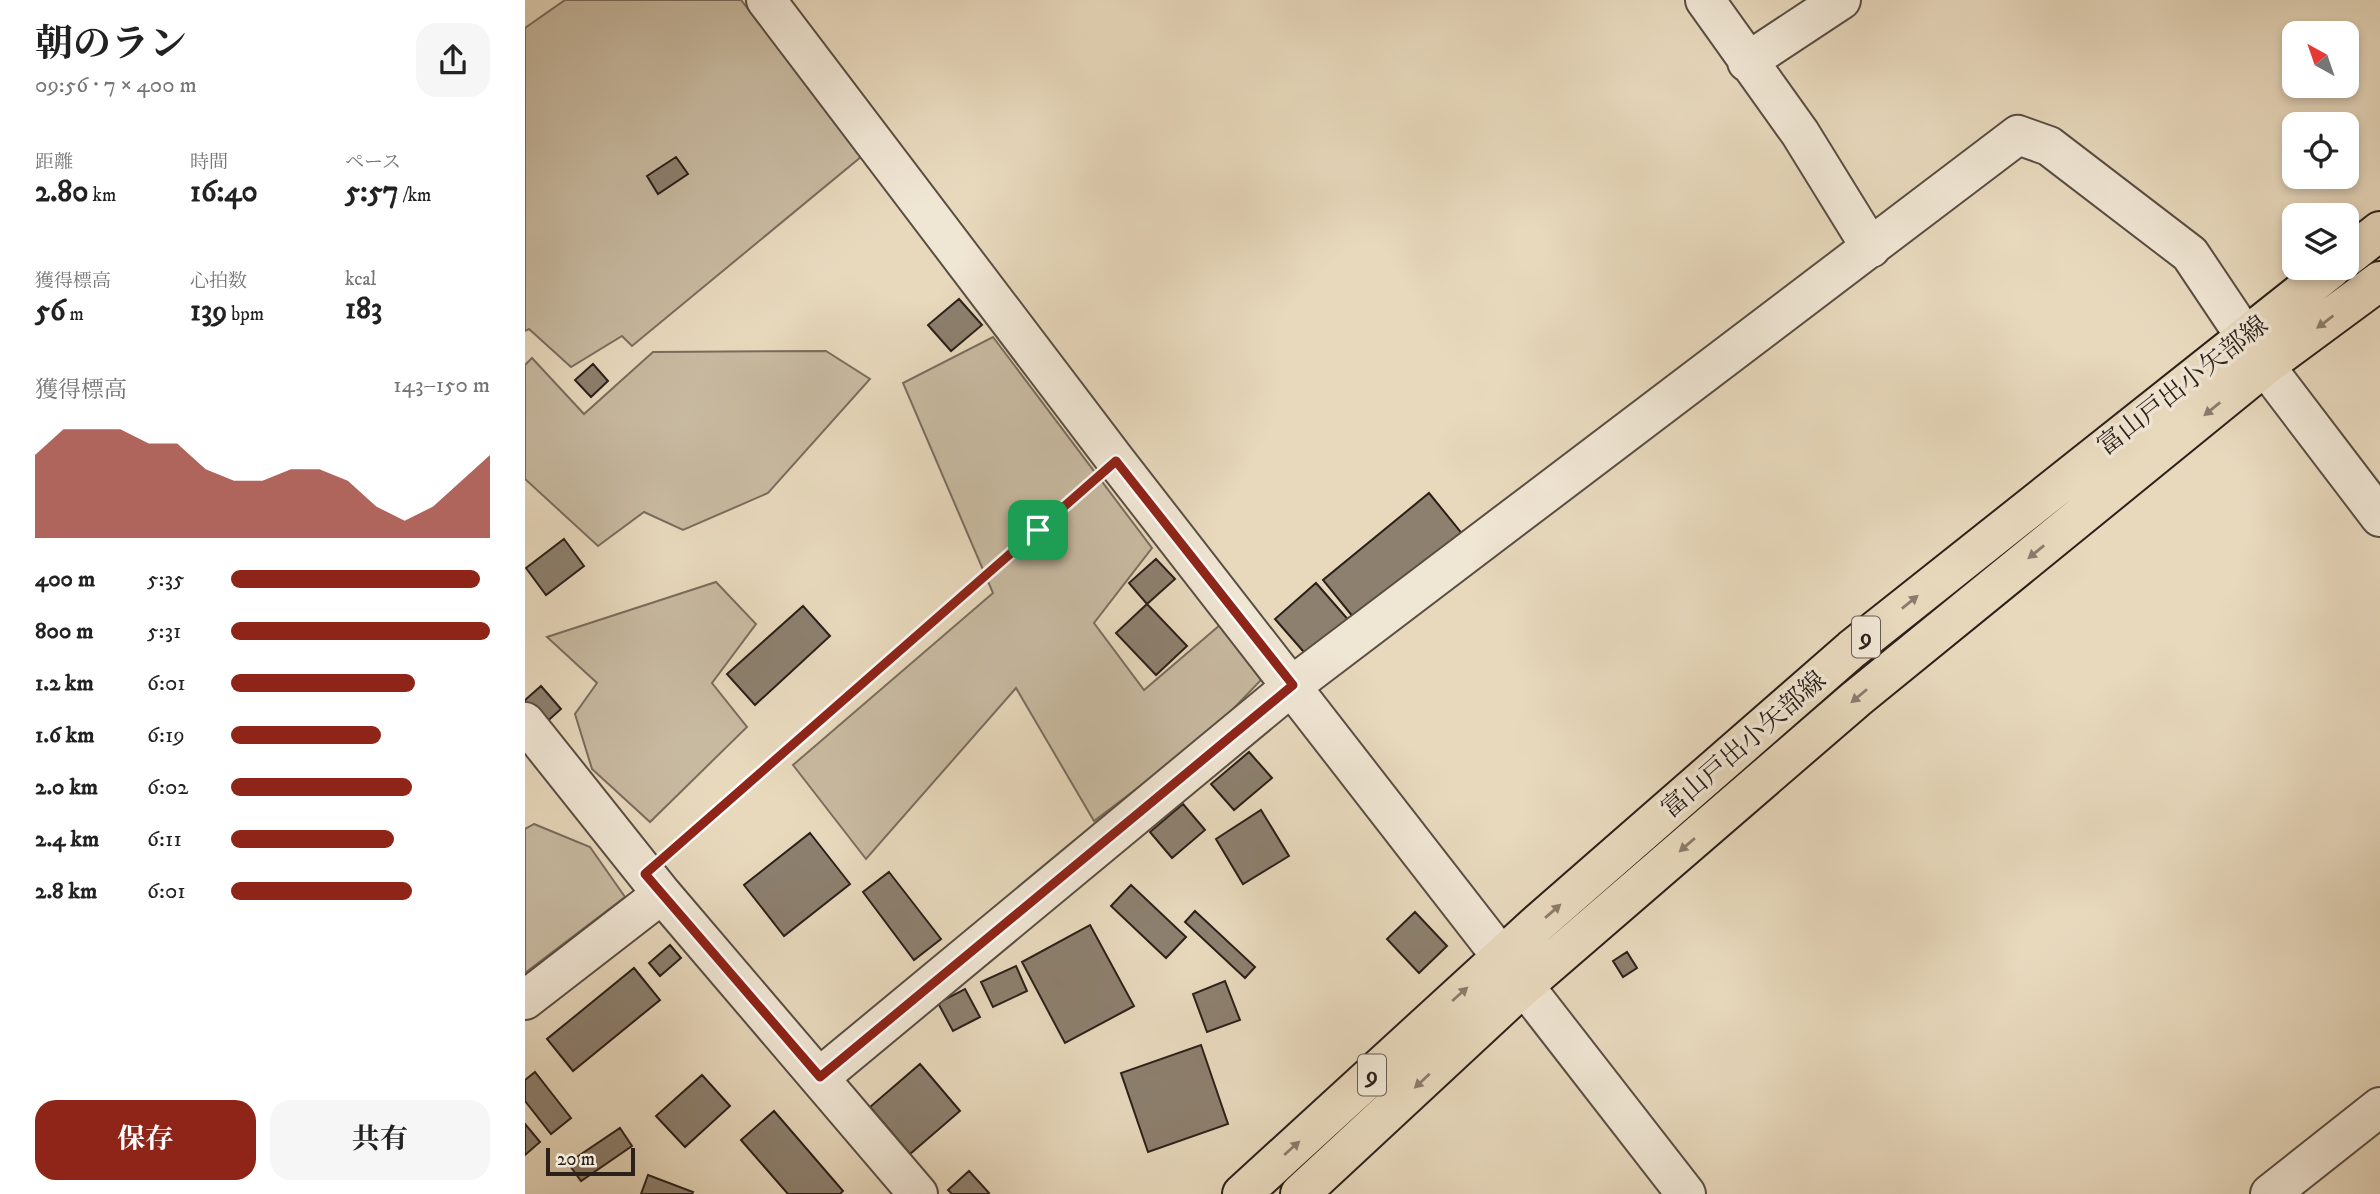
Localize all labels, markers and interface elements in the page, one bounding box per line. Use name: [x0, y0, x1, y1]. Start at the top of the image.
text: 朝のラン: [35, 21, 187, 69]
north arrow: [2282, 21, 2359, 98]
map controls: [2282, 21, 2359, 280]
button: share: [416, 23, 490, 97]
text: 09:56 · 7 × 400 m: [35, 71, 197, 100]
button: locate: [2282, 112, 2359, 189]
text: 距離: [35, 151, 73, 174]
text: 時間: [190, 151, 228, 174]
text: ペース: [345, 151, 401, 174]
text: 2.80: [35, 174, 88, 211]
text: 16:40: [190, 174, 258, 211]
text: 5:57: [345, 174, 398, 211]
text: km: [88, 184, 116, 207]
text: /km: [398, 184, 431, 207]
button: layers: [2282, 203, 2359, 280]
text: kcal: [345, 268, 376, 291]
text: 獲得標高: [35, 270, 111, 293]
text: 心拍数: [190, 270, 247, 293]
text: 183: [345, 291, 382, 328]
text: 56: [35, 293, 66, 330]
text: 139: [190, 293, 227, 330]
text: m: [66, 303, 84, 326]
text: bpm: [227, 303, 264, 326]
street label: 富山戸出小矢部線: [2091, 309, 2275, 463]
one-way arrow: [2316, 314, 2334, 328]
text: 143–150 m: [393, 371, 490, 400]
text: 獲得標高: [35, 376, 127, 405]
one-way arrow: [2204, 401, 2221, 416]
pin: [1008, 500, 1068, 560]
icon: arrive: [1019, 511, 1057, 549]
one-way arrow: [2027, 545, 2045, 560]
text: 400 m: [35, 565, 95, 594]
text: 5:35: [147, 565, 184, 594]
one-way arrow: [1902, 595, 1919, 610]
road number: 9: [1852, 616, 1880, 658]
text: 800 m: [35, 617, 93, 646]
text: 5:31: [147, 617, 181, 646]
street label: 富山戸出小矢部線: [1655, 664, 1833, 826]
text: 1.2 km: [35, 669, 94, 698]
text: 6:01: [147, 669, 186, 698]
one-way arrow: [1851, 688, 1868, 703]
text: 1.6 km: [35, 721, 94, 750]
text: 6:19: [147, 721, 185, 750]
text: 2.0 km: [35, 773, 98, 802]
text: 6:02: [147, 773, 189, 802]
text: 2.4 km: [35, 825, 99, 854]
text: 6:11: [147, 825, 182, 854]
one-way arrow: [1678, 837, 1696, 853]
text: 2.8 km: [35, 877, 97, 906]
text: 6:01: [147, 877, 186, 906]
one-way arrow: [1544, 903, 1561, 919]
one-way arrow: [1451, 986, 1469, 1002]
road number: 9: [1358, 1055, 1386, 1096]
one-way arrow: [1414, 1072, 1431, 1088]
button: 保存: [35, 1100, 256, 1180]
button: 共有: [270, 1100, 490, 1180]
one-way arrow: [1283, 1140, 1300, 1156]
scale bar: [546, 1145, 635, 1177]
text: 20 m: [557, 1148, 595, 1171]

